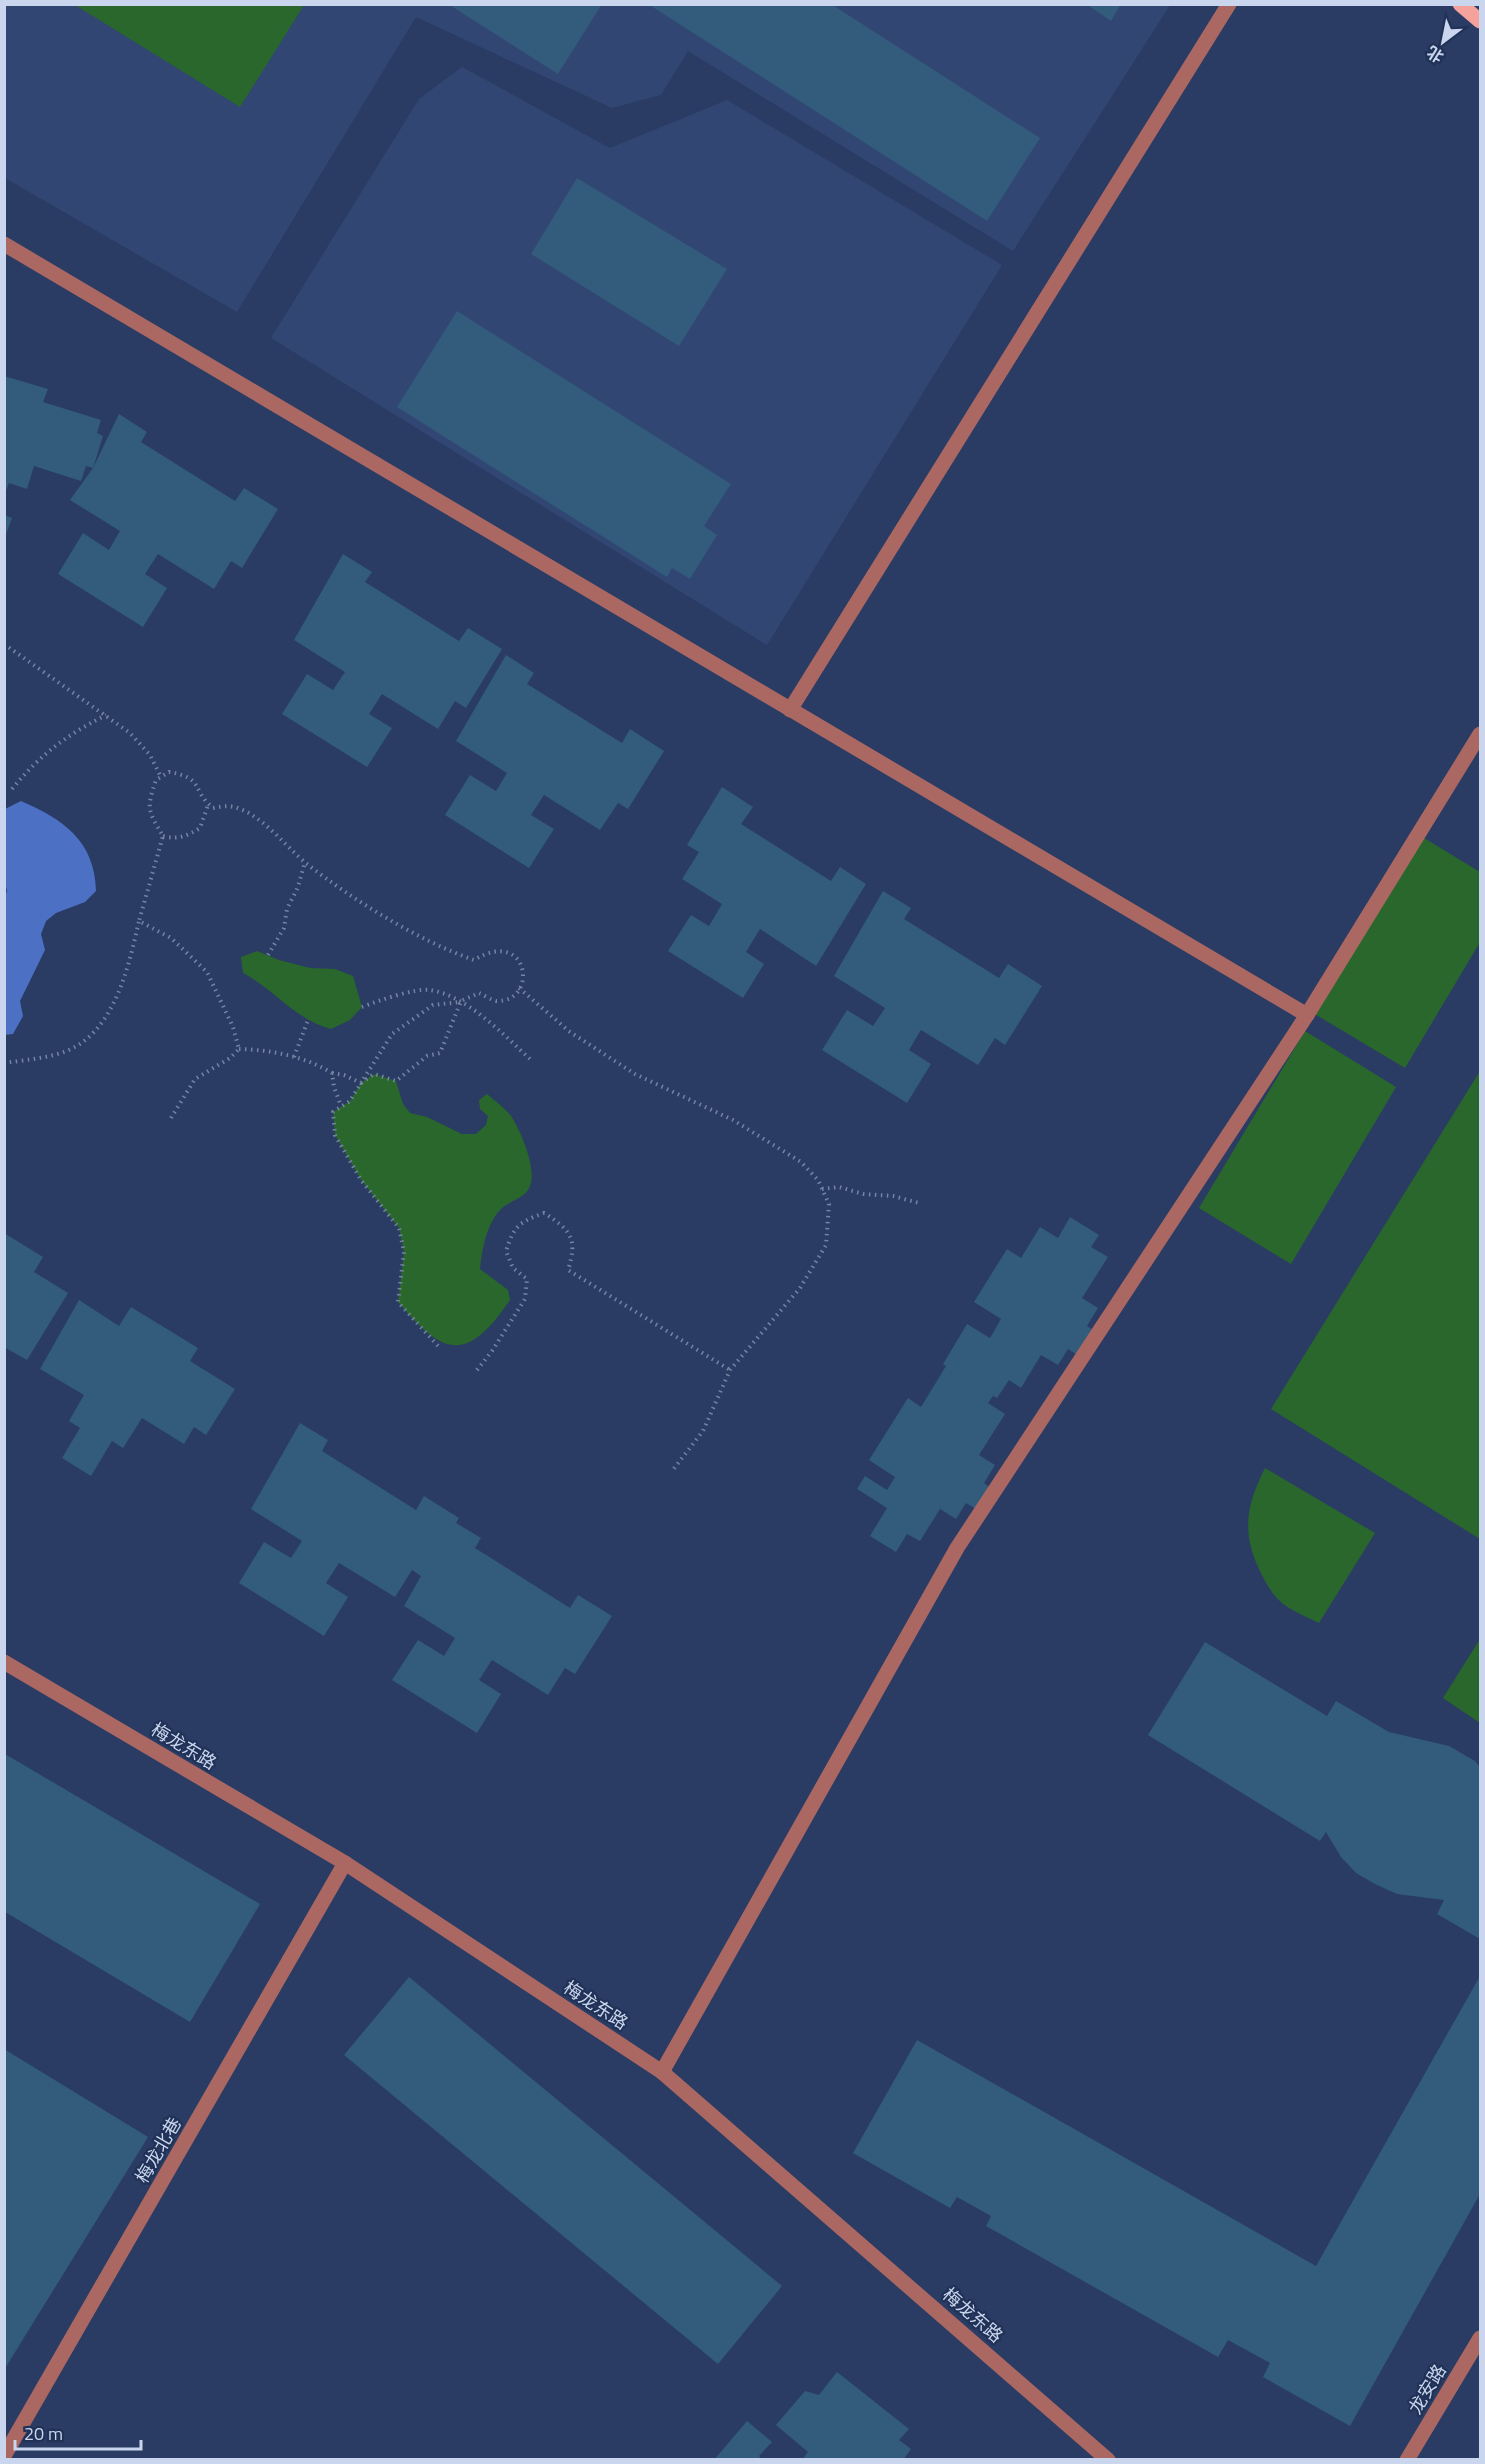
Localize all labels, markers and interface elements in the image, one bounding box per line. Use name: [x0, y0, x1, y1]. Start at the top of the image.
north arrow: [1413, 12, 1473, 72]
text: 北: [1422, 40, 1448, 69]
street label: 梅龙东路: [146, 1716, 222, 1776]
street label: 梅龙东路: [558, 1974, 634, 2036]
street label: 梅龙北巷: [128, 2112, 188, 2188]
street label: 梅龙东路: [937, 2281, 1009, 2349]
street label: 龙安路: [1402, 2359, 1452, 2419]
scale bar: [15, 2413, 141, 2451]
text: 20 m: [24, 2420, 63, 2447]

